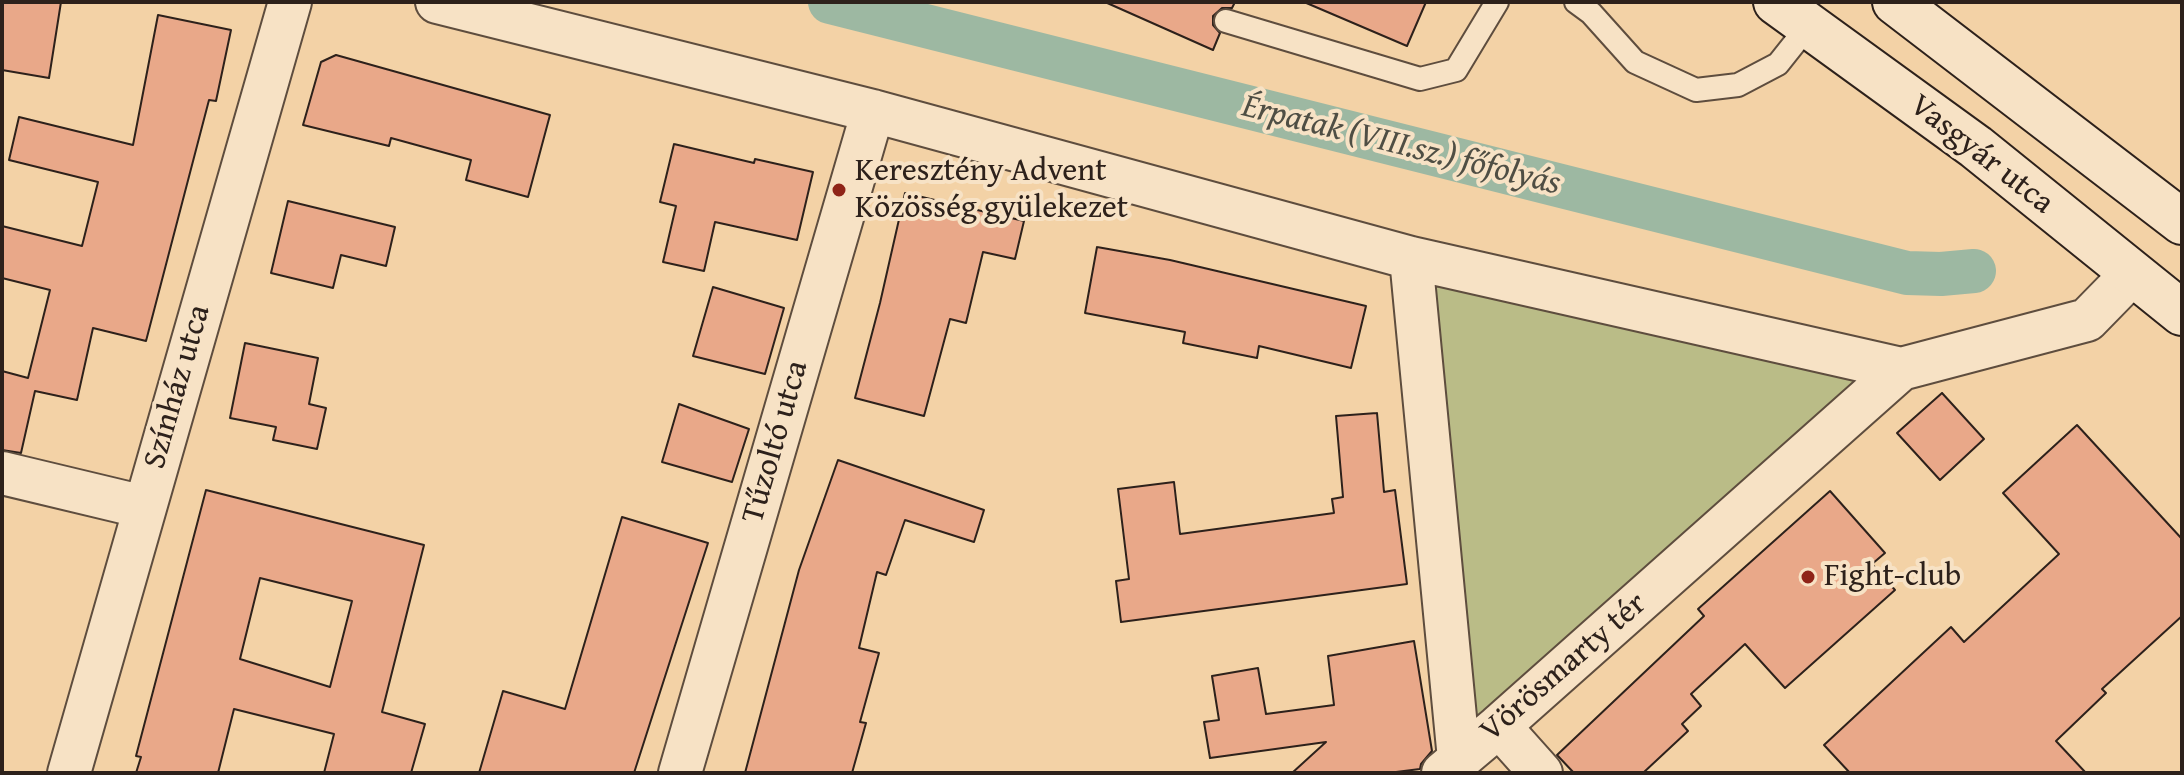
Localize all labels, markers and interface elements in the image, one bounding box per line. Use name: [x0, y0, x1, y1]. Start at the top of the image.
water label: Érpatak (VIII.sz.) főfolyás: [1238, 87, 1564, 205]
street label: Vasgyár utca: [1901, 87, 2061, 223]
place label: Keresztény Advent Közösség gyülekezet: [855, 153, 1128, 228]
marker: Keresztény Advent Közösség gyülekezet: [830, 181, 848, 199]
street label: Színház utca: [136, 301, 220, 473]
street label: Tűzoltó utca: [735, 356, 817, 528]
place label: Fight-club: [1824, 558, 1961, 596]
marker: Fight-club: [1799, 568, 1817, 586]
street label: Vörösmarty tér: [1473, 585, 1655, 751]

